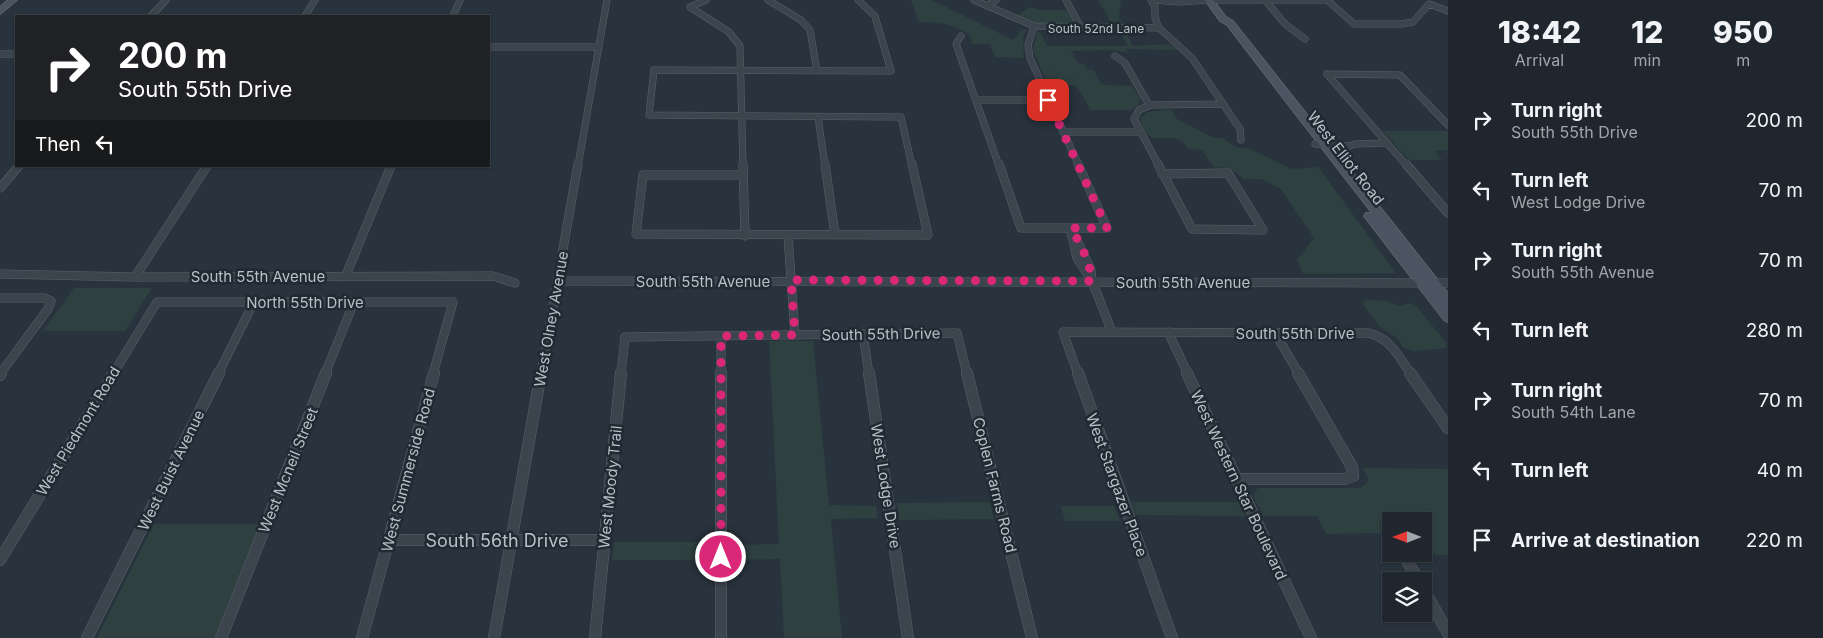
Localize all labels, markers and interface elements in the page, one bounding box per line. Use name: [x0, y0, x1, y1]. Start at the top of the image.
text: 18:42: [1498, 14, 1581, 50]
text: 12: [1631, 14, 1663, 50]
text: 950: [1713, 14, 1773, 50]
street label: South 52nd Lane: [1048, 21, 1144, 36]
text: 200 m: [118, 34, 227, 76]
icon: right: [35, 35, 100, 100]
text: Arrival: [1515, 50, 1564, 70]
text: min: [1633, 50, 1661, 70]
text: m: [1736, 50, 1750, 70]
text: South 55th Drive: [118, 76, 292, 102]
pin: [1027, 79, 1069, 121]
icon: arrive: [1034, 86, 1062, 114]
text: Turn right: [1511, 99, 1602, 122]
icon: right: [1468, 106, 1496, 134]
street label: West Elliot Road: [1303, 107, 1389, 209]
text: 200 m: [1745, 109, 1803, 132]
text: South 55th Drive: [1511, 122, 1638, 142]
icon: left: [91, 130, 119, 158]
text: Then: [35, 133, 81, 156]
text: Turn left: [1511, 169, 1589, 192]
icon: left: [1468, 176, 1496, 204]
text: 70 m: [1759, 179, 1803, 202]
text: West Lodge Drive: [1511, 192, 1645, 212]
text: Turn right: [1511, 239, 1602, 262]
icon: right: [1468, 246, 1496, 274]
text: 70 m: [1759, 249, 1803, 272]
street label: West Olney Avenue: [530, 250, 572, 388]
text: South 55th Avenue: [1511, 262, 1654, 282]
street label: South 55th Avenue: [191, 267, 325, 286]
street label: South 55th Avenue: [636, 272, 770, 291]
street label: South 55th Avenue: [1116, 273, 1250, 292]
street label: North 55th Drive: [246, 293, 364, 312]
icon: left: [1468, 316, 1496, 344]
text: Turn left: [1511, 319, 1589, 342]
text: 280 m: [1746, 319, 1803, 342]
street label: South 55th Drive: [821, 323, 941, 345]
street label: South 55th Drive: [1236, 324, 1354, 343]
street label: West Piedmont Road: [32, 363, 124, 499]
text: Turn right: [1511, 379, 1602, 402]
street label: West Summerside Road: [377, 386, 439, 554]
icon: right: [1468, 386, 1496, 414]
street label: West Western Star Boulevard: [1187, 387, 1291, 583]
text: 70 m: [1759, 389, 1803, 412]
text: South 54th Lane: [1511, 402, 1636, 422]
street label: West Mcneil Street: [254, 405, 322, 535]
street label: West Buist Avenue: [134, 407, 208, 533]
street label: West Stargazer Place: [1082, 411, 1152, 559]
street label: Coplen Farms Road: [969, 415, 1021, 555]
street label: West Lodge Drive: [867, 422, 905, 550]
street label: West Moody Trail: [594, 425, 626, 549]
icon: left: [1468, 456, 1496, 484]
text: Turn left: [1511, 459, 1589, 482]
text: 40 m: [1757, 459, 1803, 482]
north arrow: [1382, 512, 1432, 562]
map controls: [1382, 512, 1432, 622]
icon: arrive: [1468, 526, 1496, 554]
text: Arrive at destination: [1511, 529, 1700, 552]
text: 220 m: [1746, 529, 1803, 552]
street label: South 56th Drive: [426, 530, 568, 551]
position arrow: [694, 530, 746, 582]
button: layers: [1382, 572, 1432, 622]

